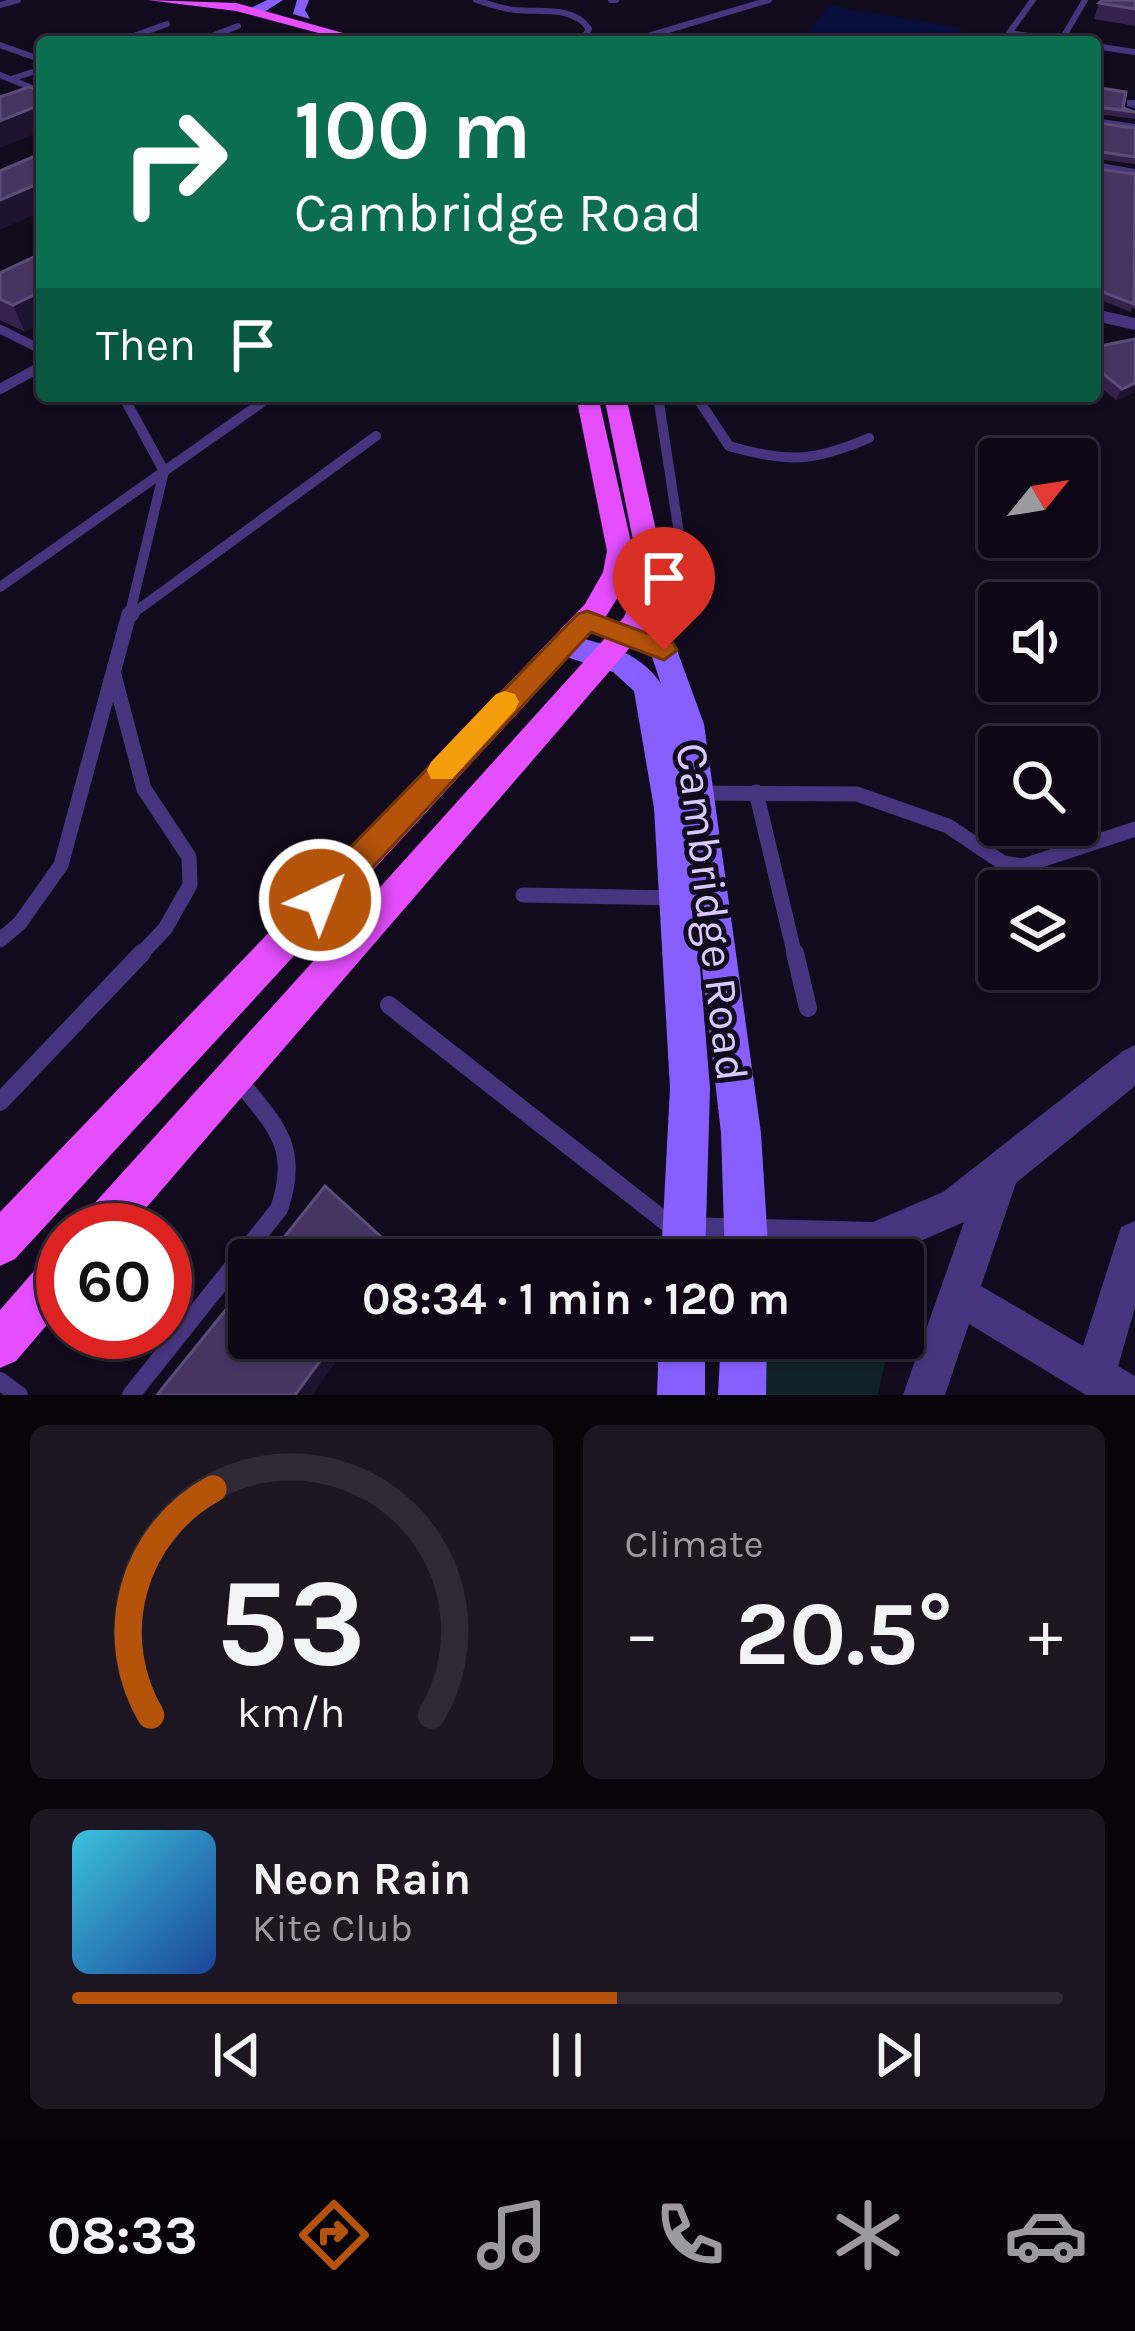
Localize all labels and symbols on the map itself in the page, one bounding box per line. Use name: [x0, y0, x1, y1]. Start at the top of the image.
north arrow: [978, 438, 1098, 558]
pin: [613, 527, 715, 650]
street label: Cambridge Road: [664, 740, 759, 1084]
position arrow: [257, 837, 383, 963]
speed limit sign: 60: [36, 1203, 192, 1359]

